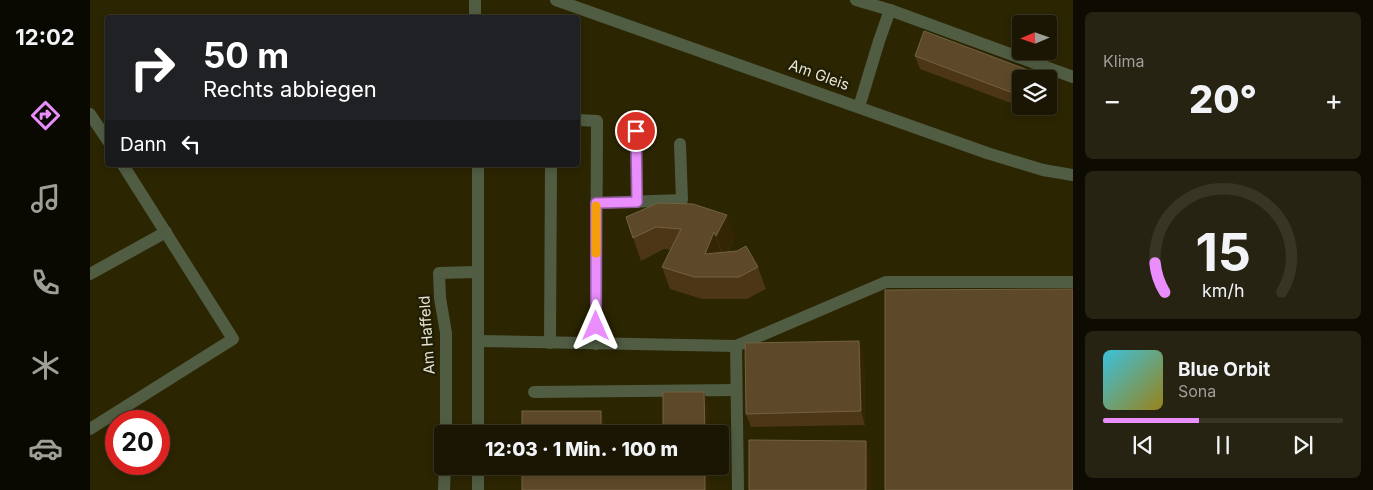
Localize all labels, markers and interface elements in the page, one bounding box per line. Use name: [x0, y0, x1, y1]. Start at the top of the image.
north arrow: [1012, 15, 1058, 60]
map controls: [1012, 15, 1057, 115]
text: 12:02: [15, 24, 75, 50]
text: 50 m: [203, 34, 289, 76]
icon: right: [120, 35, 185, 100]
text: Klima: [1103, 51, 1145, 71]
street label: Am Gleis: [786, 55, 852, 94]
button: layers: [1012, 70, 1057, 115]
text: Rechts abbiegen: [203, 76, 377, 102]
text: 20°: [1189, 76, 1257, 122]
text: −: [1103, 83, 1122, 117]
text: +: [1324, 83, 1343, 117]
icon: directions: [28, 98, 63, 133]
pin: [615, 110, 657, 152]
icon: arrive: [622, 117, 650, 145]
icon: left: [177, 130, 205, 158]
text: Dann: [120, 133, 167, 156]
icon: music: [28, 181, 63, 216]
text: 15: [1195, 221, 1251, 284]
icon: phone: [28, 265, 63, 300]
text: km/h: [1202, 280, 1244, 301]
street label: Am Haffeld: [414, 295, 439, 375]
position arrow: [569, 299, 621, 351]
icon: climate: [28, 348, 63, 383]
text: Blue Orbit: [1178, 358, 1270, 381]
text: Sona: [1178, 381, 1216, 401]
speed limit sign: 20: [105, 410, 170, 475]
icon: car: [28, 431, 63, 466]
icon: previous: [1129, 431, 1157, 459]
icon: pause: [1209, 431, 1237, 459]
icon: next: [1289, 431, 1317, 459]
text: 12:03 · 1 Min. · 100 m: [485, 438, 678, 461]

